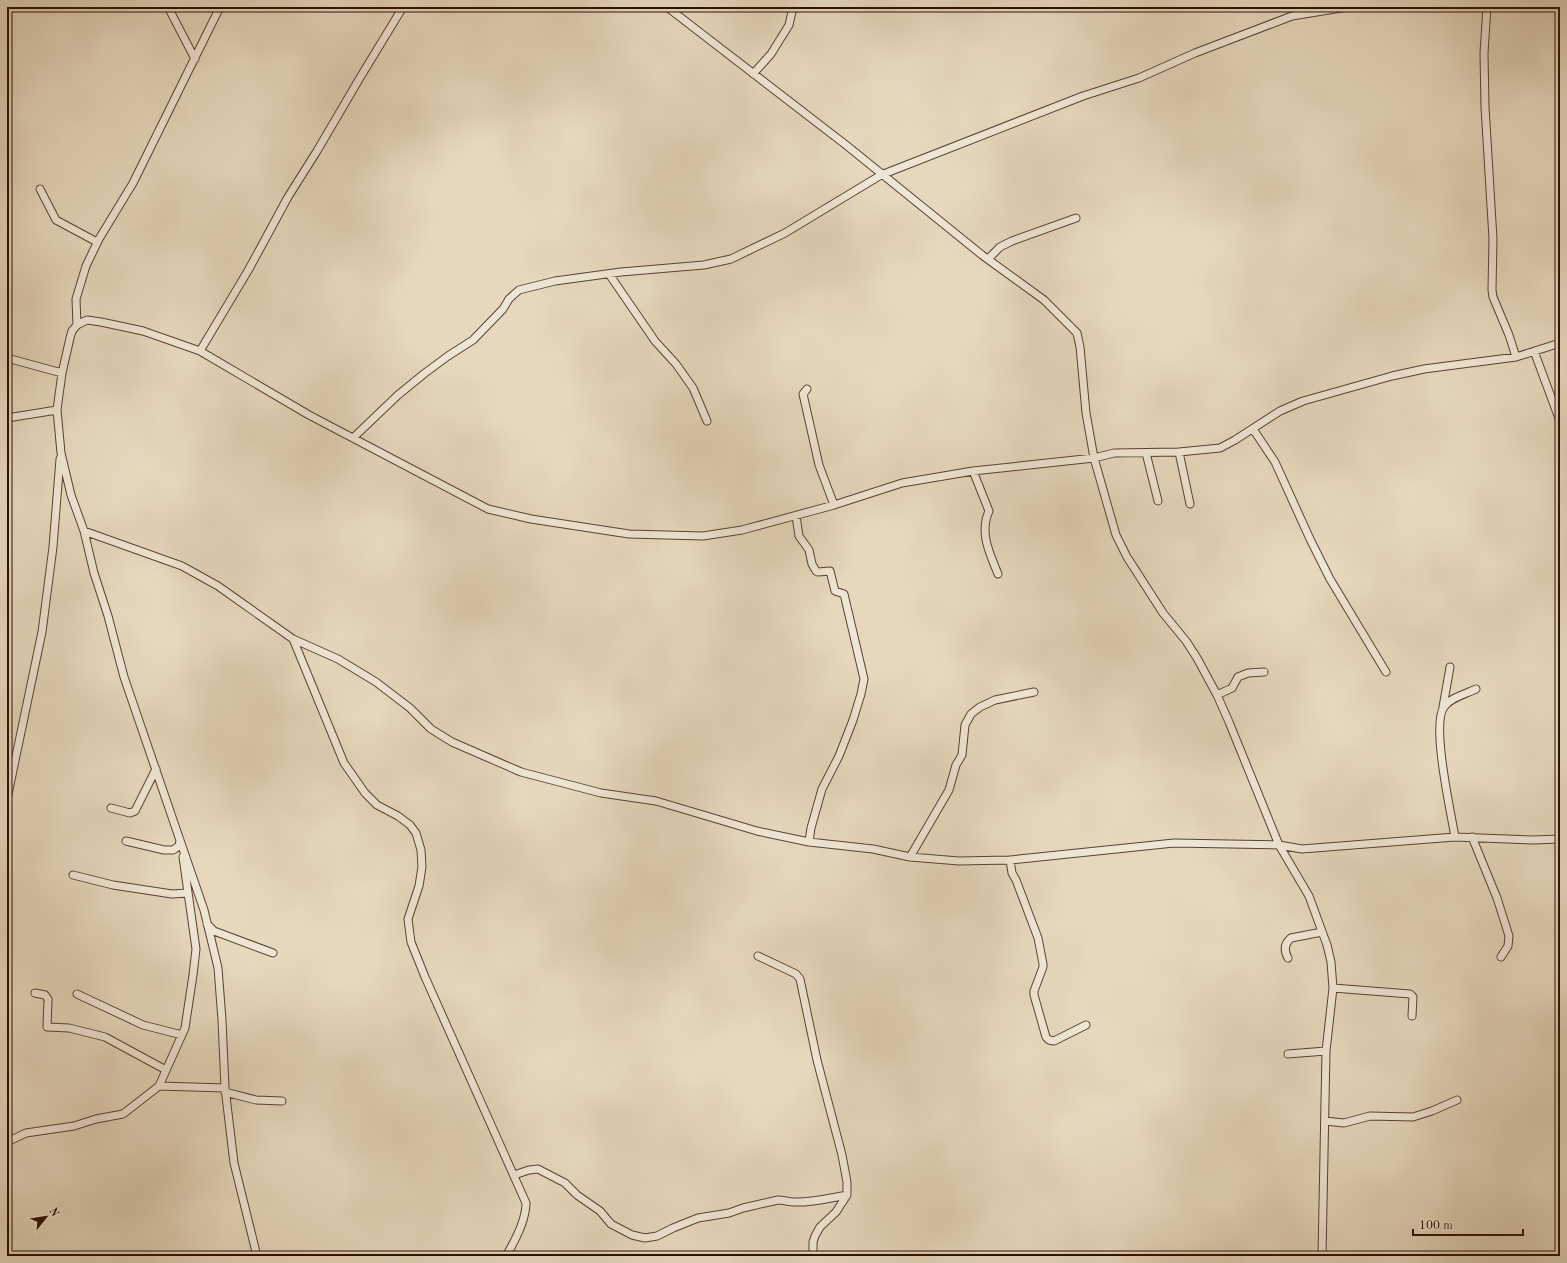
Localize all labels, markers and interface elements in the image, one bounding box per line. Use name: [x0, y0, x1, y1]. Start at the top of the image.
north arrow: [26, 1197, 66, 1237]
text: N: [46, 1206, 61, 1220]
scale bar: [1413, 1211, 1523, 1237]
text: 100 m: [1419, 1220, 1453, 1232]

